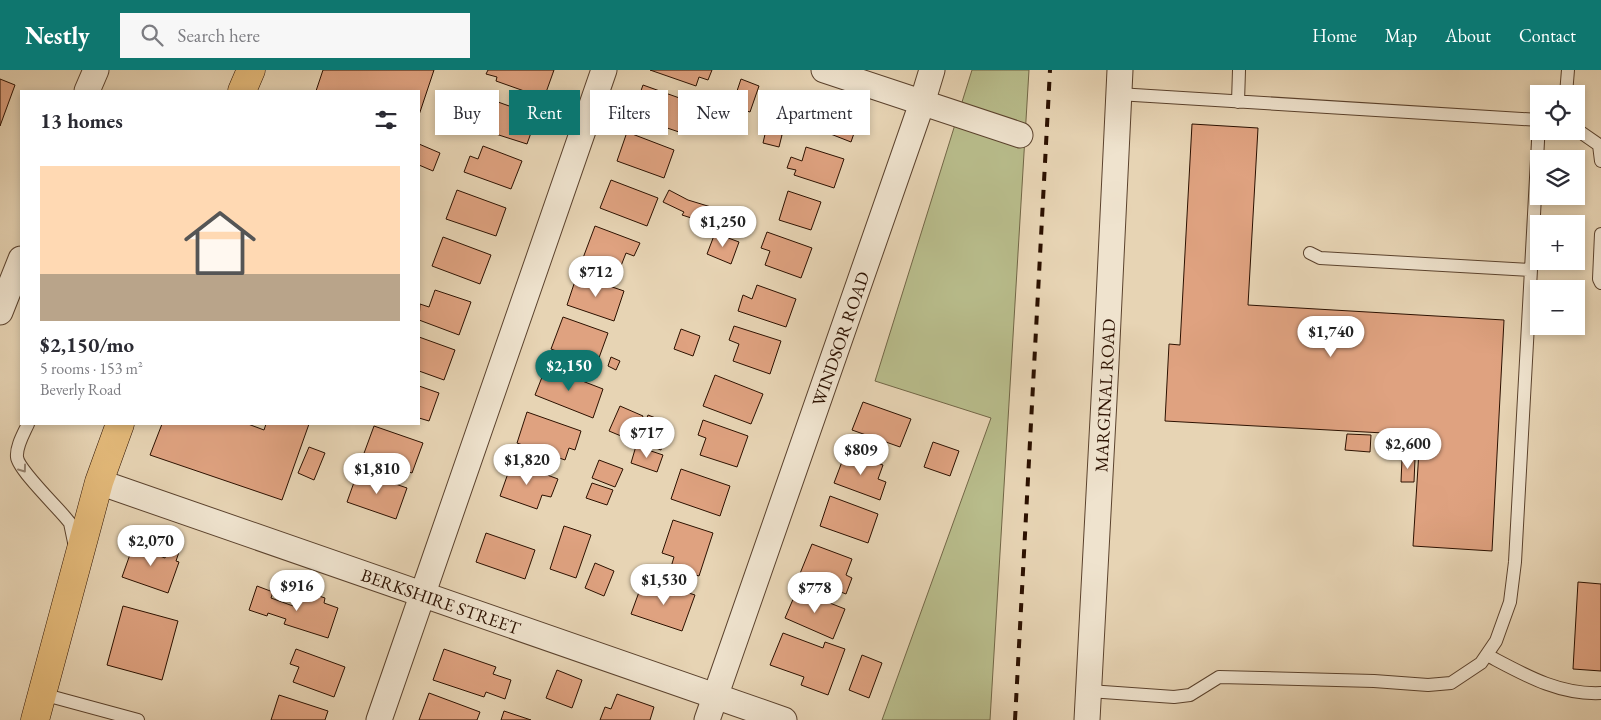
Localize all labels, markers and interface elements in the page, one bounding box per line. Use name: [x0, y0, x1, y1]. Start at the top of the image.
search box: [120, 13, 470, 58]
text: Nestly: [25, 20, 90, 51]
icon: search: [138, 21, 166, 49]
text: Search here: [178, 23, 260, 48]
text: Home: [1312, 24, 1357, 47]
text: Map: [1385, 24, 1417, 47]
text: About: [1445, 24, 1491, 47]
text: Contact: [1519, 24, 1576, 47]
map controls: [1530, 85, 1585, 335]
button: locate: [1530, 85, 1585, 140]
chip: Buy: [435, 90, 499, 135]
chip: Rent: [509, 90, 580, 135]
chip: Filters: [590, 90, 668, 135]
chip: New: [678, 90, 748, 135]
chip: Apartment: [758, 90, 870, 135]
icon: filters: [372, 106, 400, 134]
text: 13 homes: [40, 107, 123, 134]
button: layers: [1530, 150, 1585, 205]
icon: home: [175, 198, 265, 288]
pin: $1,250: [682, 206, 764, 248]
text: $1,250: [700, 211, 746, 232]
button: +: [1530, 215, 1585, 270]
pin: $712: [566, 256, 626, 298]
text: $712: [580, 261, 612, 282]
street label: WINDSOR ROAD: [806, 268, 874, 409]
button: −: [1530, 280, 1585, 335]
pin: $1,740: [1290, 316, 1372, 358]
street label: MARGINAL ROAD: [1089, 318, 1120, 473]
text: $1,740: [1308, 321, 1354, 342]
text: $2,150/mo: [40, 331, 134, 358]
pin: $2,150: [528, 350, 610, 392]
text: $2,150: [546, 355, 592, 376]
text: 5 rooms · 153 m²: [40, 358, 143, 379]
text: Beverly Road: [40, 379, 121, 400]
pin: $717: [617, 416, 677, 459]
text: $717: [631, 422, 663, 443]
pin: $2,600: [1367, 428, 1449, 470]
text: $2,600: [1385, 433, 1431, 454]
pin: $809: [831, 434, 891, 476]
text: $809: [845, 439, 877, 460]
pin: $1,820: [486, 444, 568, 486]
text: $1,820: [504, 449, 550, 470]
pin: $1,810: [336, 452, 418, 495]
text: $1,810: [354, 458, 400, 479]
one-way arrow: [17, 463, 26, 473]
pin: $2,070: [110, 524, 192, 567]
text: $2,070: [128, 530, 174, 551]
street label: BERKSHIRE STREET: [358, 563, 525, 639]
pin: $1,530: [623, 564, 705, 606]
text: $1,530: [641, 569, 687, 590]
pin: $916: [267, 570, 327, 612]
pin: $778: [785, 572, 845, 614]
text: $916: [281, 575, 313, 596]
text: $778: [799, 577, 831, 598]

